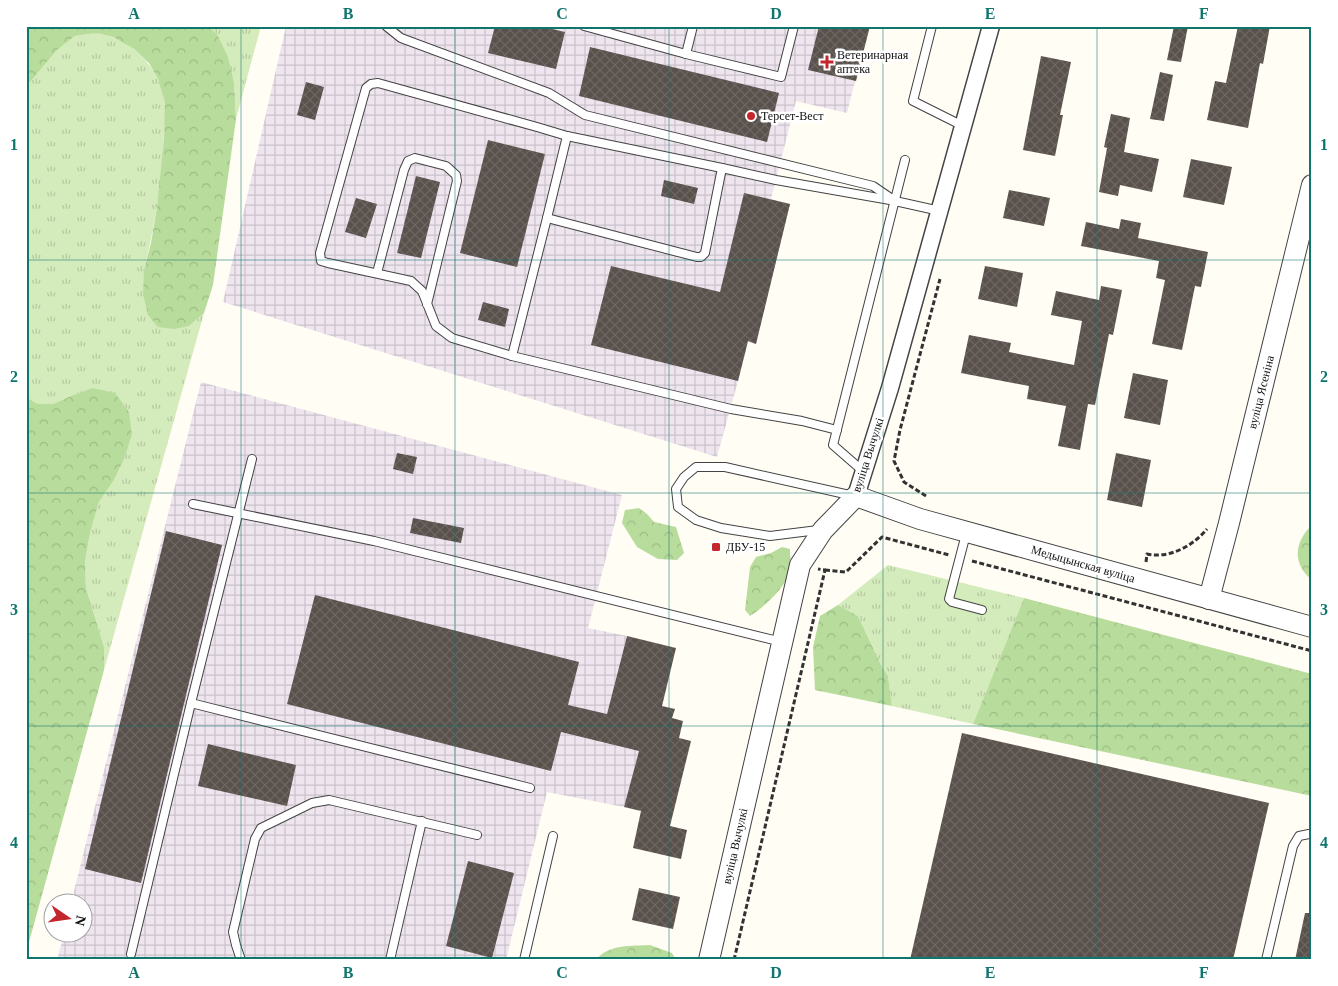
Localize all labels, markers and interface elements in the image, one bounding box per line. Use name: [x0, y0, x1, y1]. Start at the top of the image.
text: A: [128, 5, 140, 22]
text: B: [343, 5, 354, 22]
text: C: [556, 5, 568, 22]
text: D: [770, 5, 782, 22]
text: E: [985, 5, 995, 22]
text: F: [1199, 5, 1209, 22]
place label: Ветеринарная аптека: [837, 48, 909, 76]
marker: Ветеринарная аптека: [821, 56, 833, 68]
place label: Терсет-Вест: [761, 109, 824, 123]
marker: Терсет-Вест: [745, 110, 757, 122]
text: 1: [10, 136, 18, 153]
text: 1: [1320, 136, 1328, 153]
street label: вуліца Ясеніна: [1245, 353, 1277, 430]
text: 2: [10, 368, 18, 385]
text: 2: [1320, 368, 1328, 385]
street label: вуліца Вычулкі: [849, 415, 887, 494]
place label: ДБУ-15: [726, 540, 765, 554]
marker: ДБУ-15: [710, 541, 722, 553]
street label: Медыцынская вуліца: [1029, 542, 1137, 586]
text: 3: [10, 601, 18, 618]
text: 3: [1320, 601, 1328, 618]
street label: вуліца Вычулкі: [719, 806, 751, 885]
text: 4: [10, 834, 18, 851]
text: 4: [1320, 834, 1328, 851]
north arrow: [42, 894, 92, 944]
text: N: [72, 914, 89, 927]
text: A: [128, 964, 140, 981]
text: B: [343, 964, 354, 981]
text: C: [556, 964, 568, 981]
text: D: [770, 964, 782, 981]
text: E: [985, 964, 995, 981]
text: F: [1199, 964, 1209, 981]

